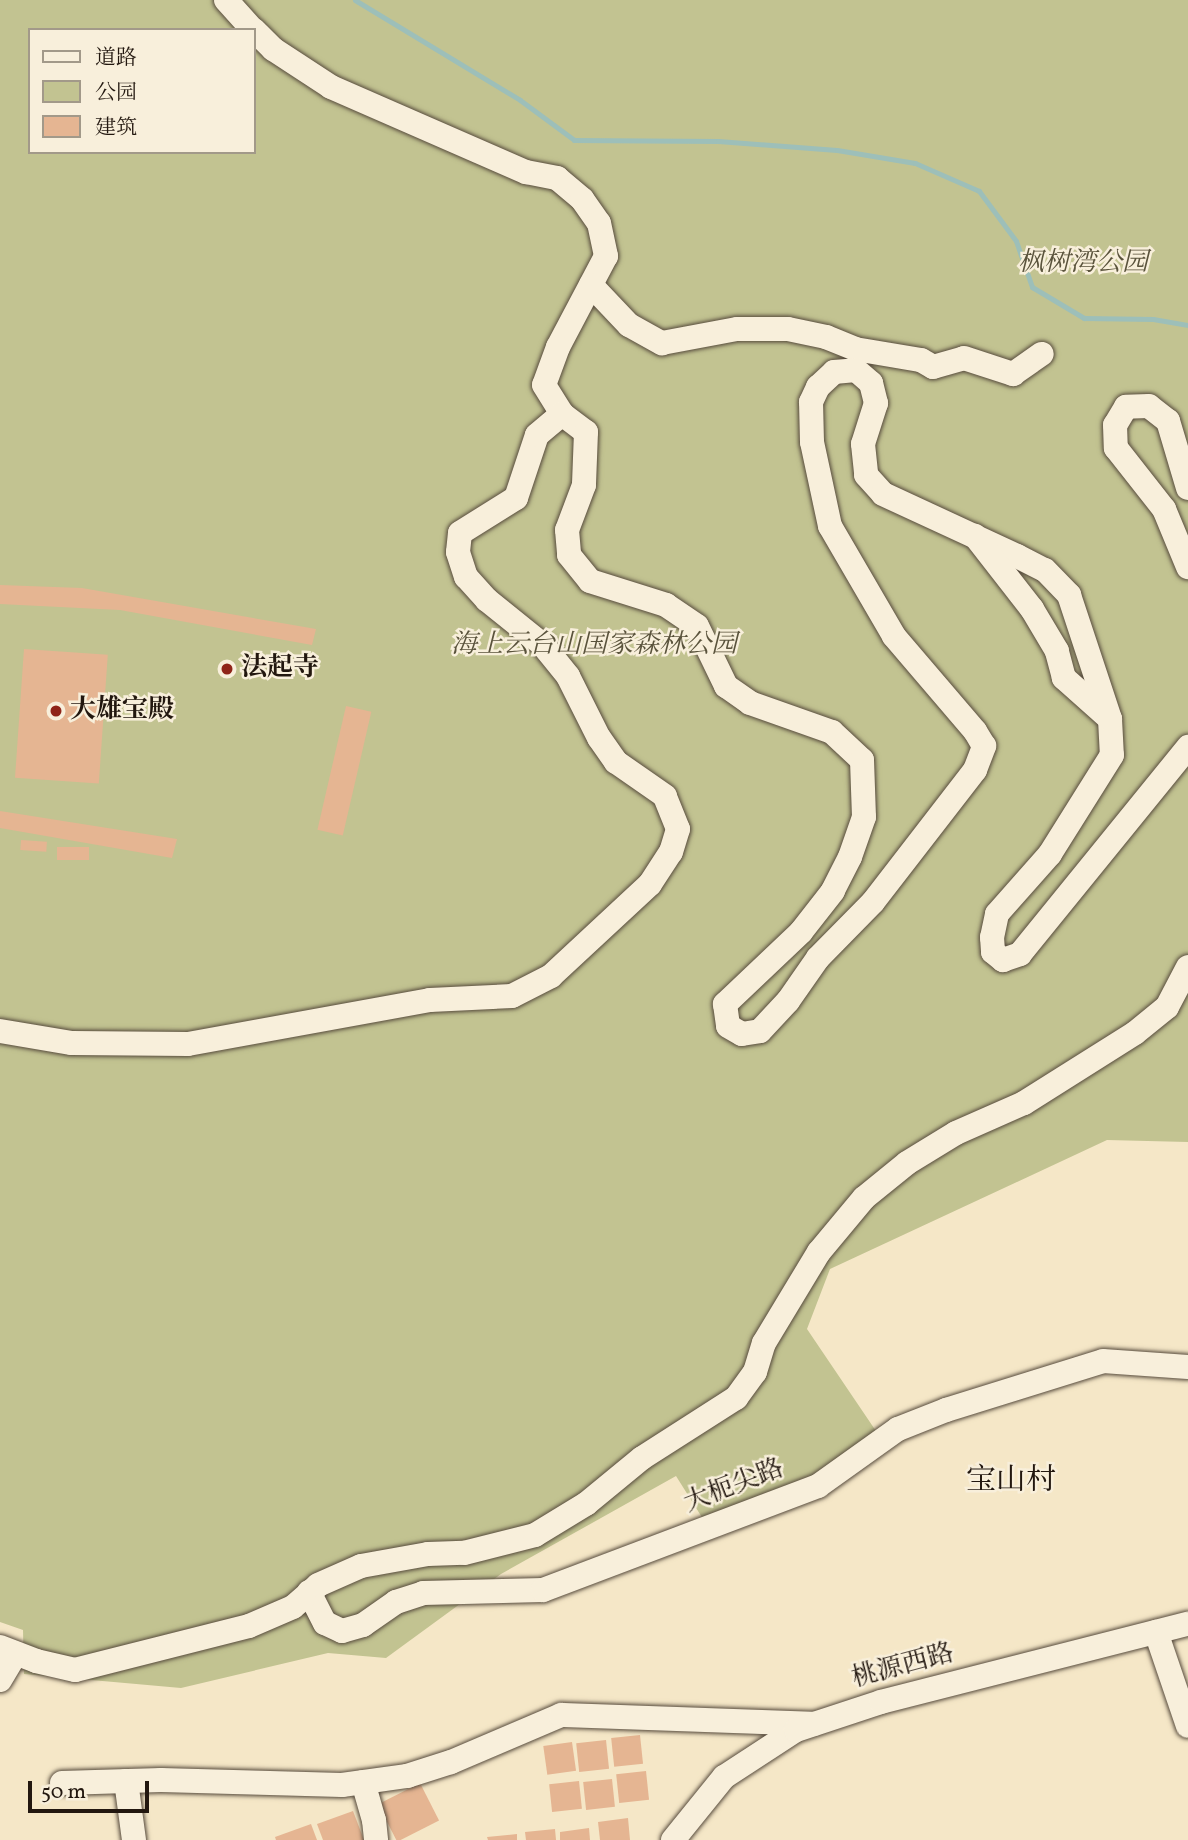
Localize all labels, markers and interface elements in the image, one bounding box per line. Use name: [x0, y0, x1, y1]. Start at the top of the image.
legend: [28, 28, 256, 154]
text: 道路: [95, 44, 137, 73]
text: 公园: [95, 79, 137, 108]
text: 建筑: [95, 114, 137, 143]
park label: 枫树湾公园: [1018, 248, 1148, 280]
park label: 海上云台山国家森林公园: [451, 630, 737, 662]
place label: 法起寺: [241, 653, 319, 685]
marker: 法起寺: [219, 661, 235, 677]
place label: 大雄宝殿: [70, 695, 174, 727]
marker: 大雄宝殿: [48, 703, 64, 719]
street label: 大枙尖路: [680, 1454, 788, 1520]
district label: 宝山村: [966, 1463, 1056, 1499]
street label: 桃源西路: [849, 1638, 957, 1696]
scale bar: [32, 1766, 152, 1810]
text: 50 m: [41, 1778, 86, 1807]

